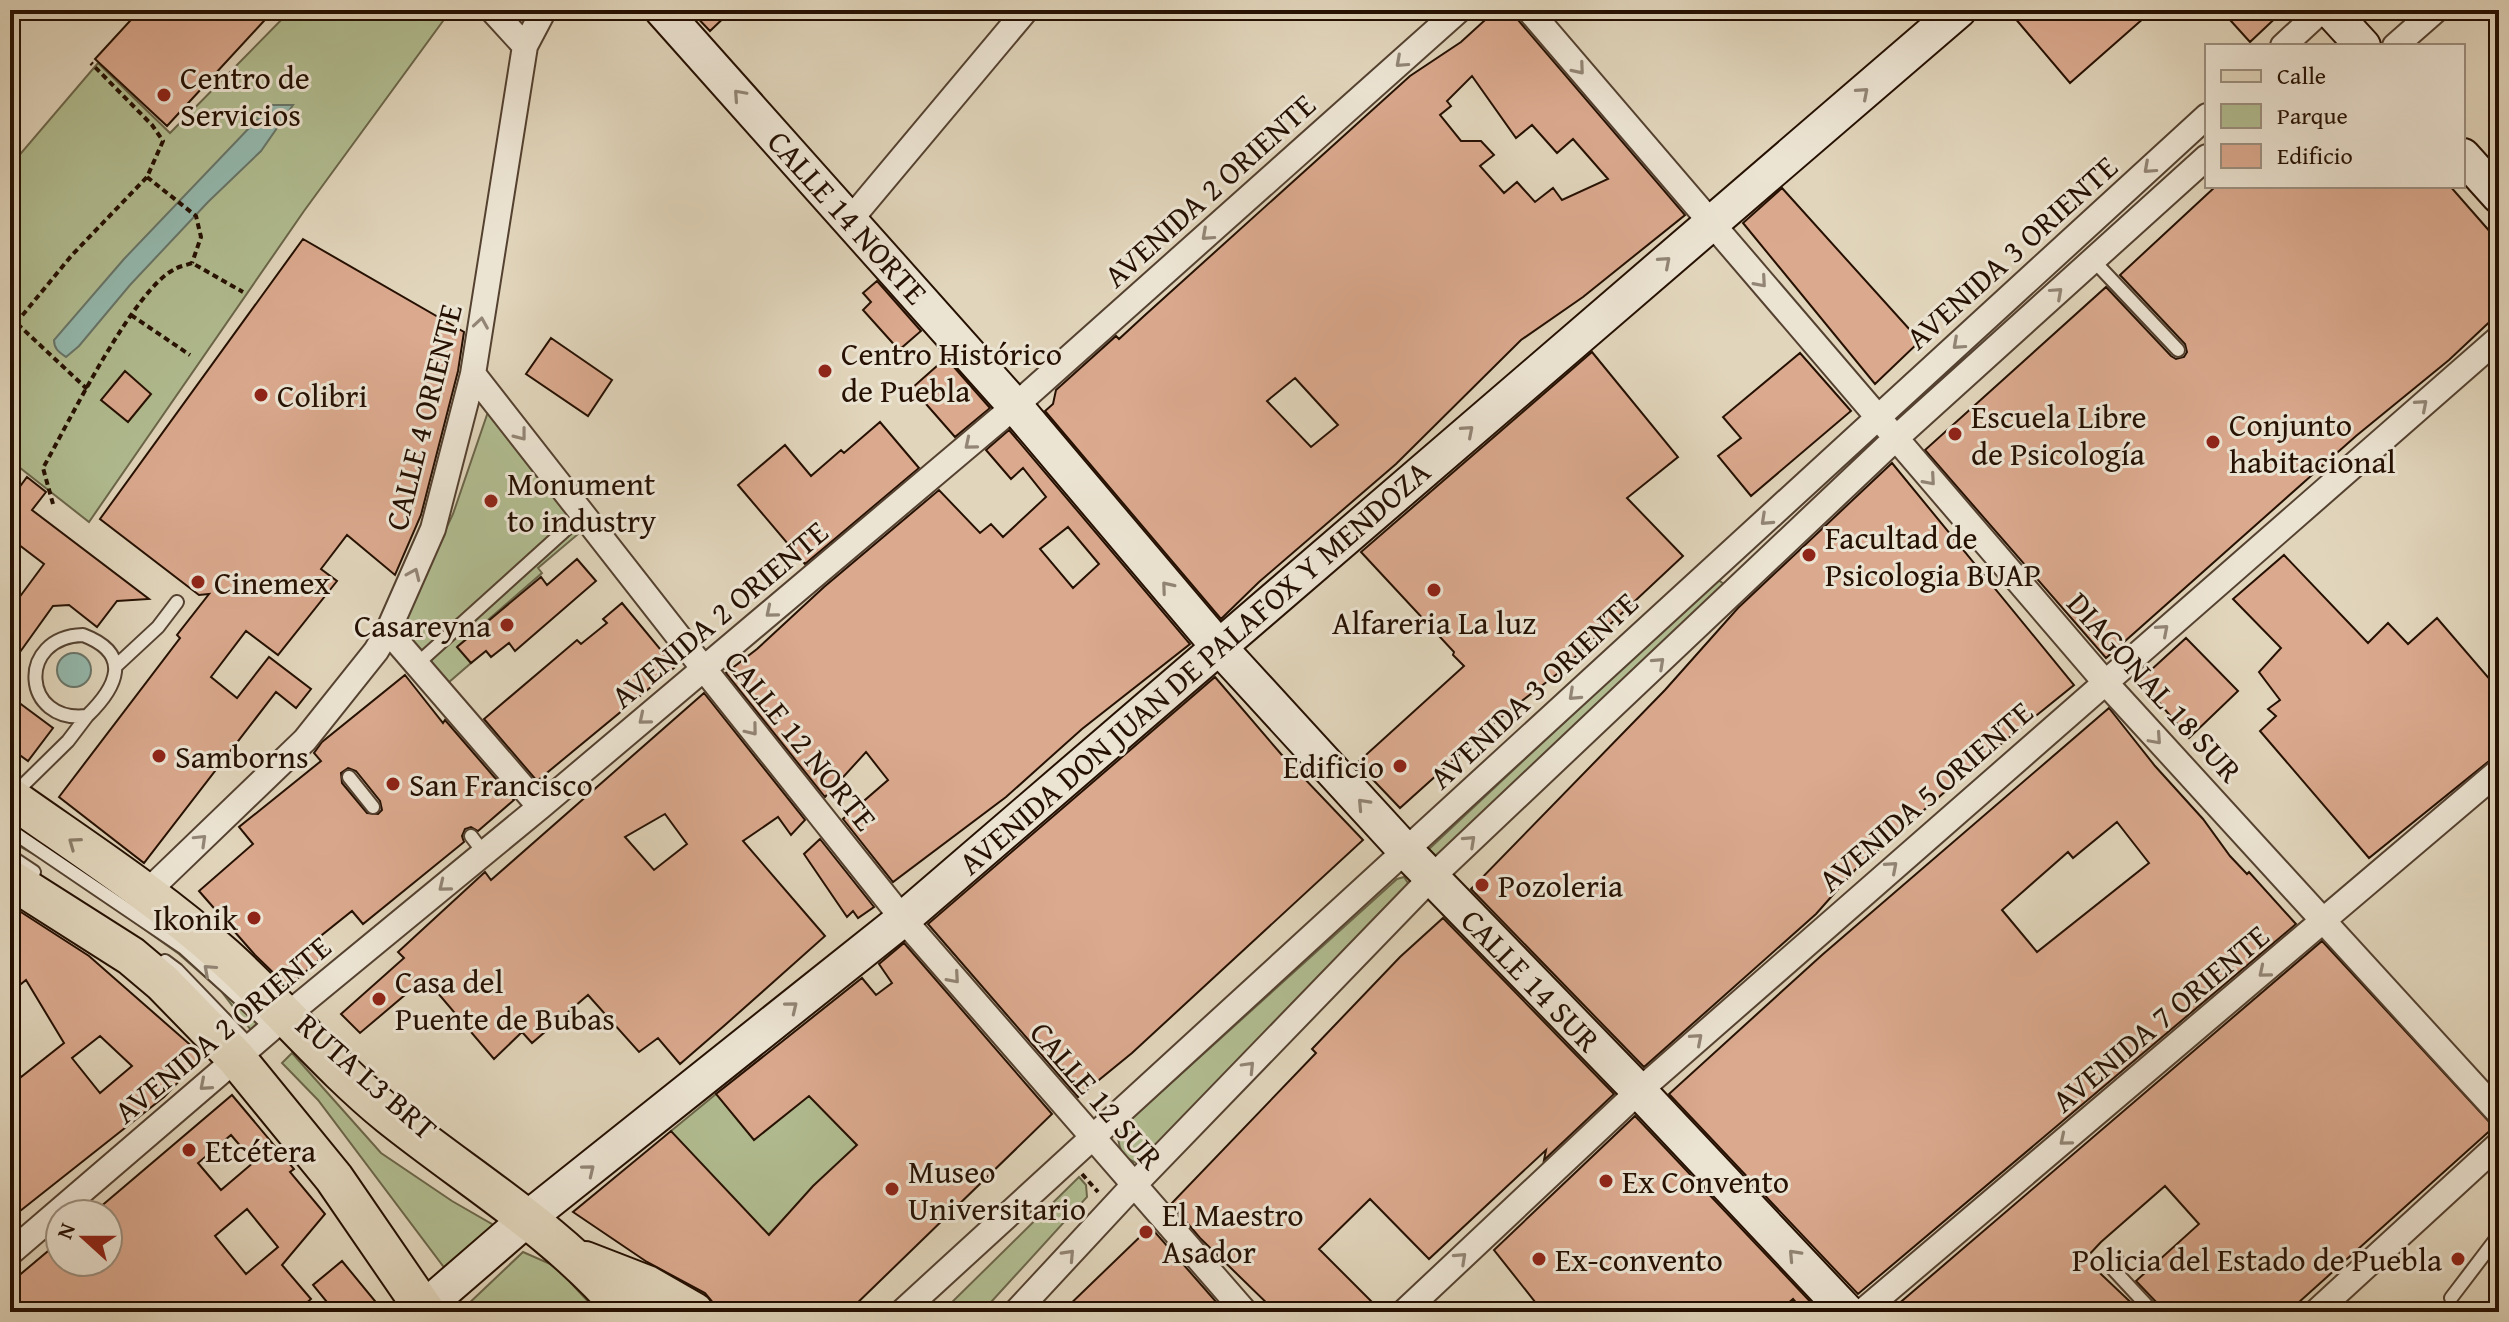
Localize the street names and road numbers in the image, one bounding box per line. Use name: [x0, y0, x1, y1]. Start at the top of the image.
street label: AVENIDA 2 ORIENTE: [1093, 82, 1325, 298]
street label: CALLE 14 NORTE: [757, 119, 939, 315]
street label: AVENIDA 3 ORIENTE: [1895, 144, 2127, 360]
street label: CALLE 4 ORIENTE: [372, 299, 474, 535]
street label: AVENIDA DON JUAN DE PALAFOX Y MENDOZA: [948, 448, 1441, 885]
street label: AVENIDA 2 ORIENTE: [600, 509, 838, 719]
street label: AVENIDA 3 ORIENTE: [1418, 580, 1648, 800]
street label: DIAGONAL 18 SUR: [2056, 581, 2254, 793]
street label: CALLE 12 NORTE: [713, 640, 889, 840]
street label: AVENIDA 5 ORIENTE: [1807, 689, 2043, 903]
street label: CALLE 14 SUR: [1450, 898, 1612, 1063]
street label: AVENIDA 7 ORIENTE: [2041, 913, 2279, 1123]
street label: AVENIDA 2 ORIENTE: [103, 924, 341, 1134]
street label: RUTA L3 BRT: [286, 1001, 448, 1151]
street label: CALLE 12 SUR: [1019, 1010, 1175, 1180]

